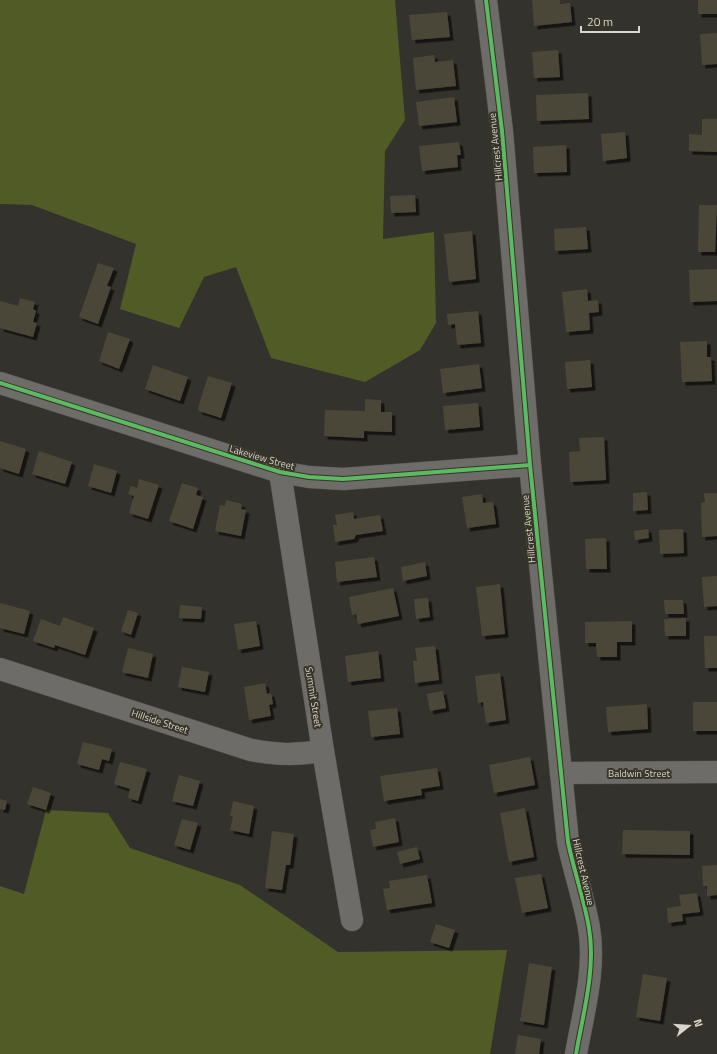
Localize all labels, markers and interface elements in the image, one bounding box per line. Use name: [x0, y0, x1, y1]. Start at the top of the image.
scale bar: [581, 8, 639, 34]
text: 20 m: [587, 12, 613, 31]
street label: Hillcrest Avenue: [484, 112, 507, 182]
street label: Lakeview Street: [228, 441, 297, 474]
street label: Hillcrest Avenue: [517, 494, 540, 564]
street label: Summit Street: [301, 666, 326, 729]
street label: Hillside Street: [130, 705, 191, 738]
street label: Baldwin Street: [608, 766, 670, 781]
street label: Hillcrest Avenue: [569, 837, 598, 907]
north arrow: [669, 1006, 709, 1046]
text: N: [690, 1017, 707, 1029]

